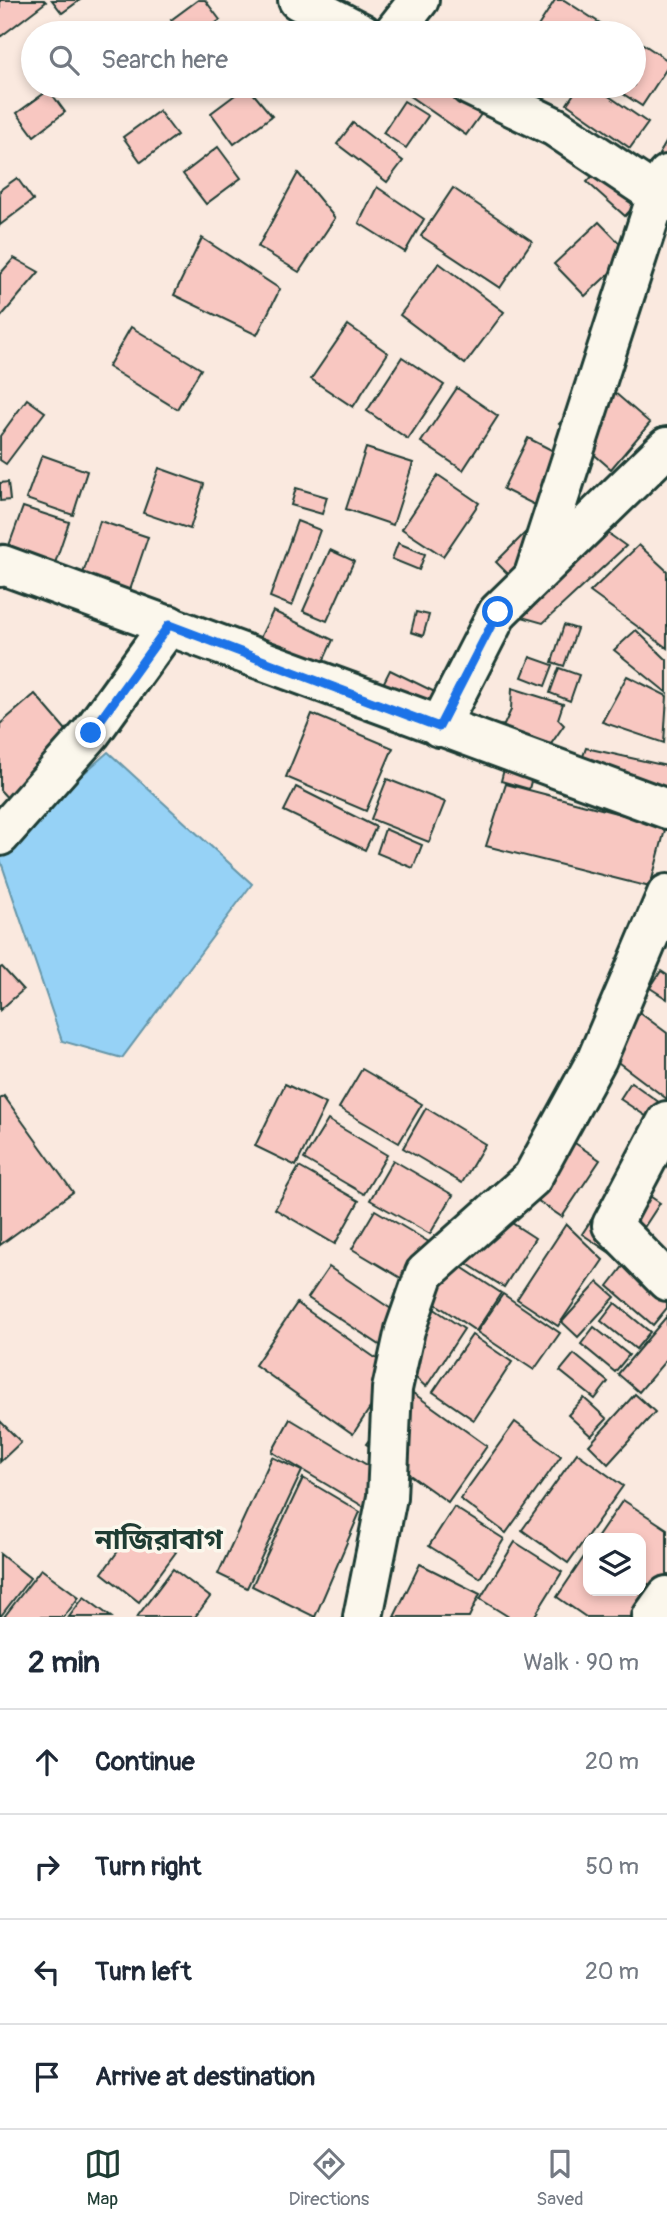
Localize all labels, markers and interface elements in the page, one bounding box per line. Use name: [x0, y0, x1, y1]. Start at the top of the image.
search box: [21, 21, 646, 98]
icon: search: [45, 41, 83, 79]
text: Search here: [101, 44, 228, 76]
route start: [482, 596, 513, 627]
route end: [75, 717, 106, 748]
district label: নাজিরাবাগ: [94, 1523, 223, 1558]
map controls: [583, 1533, 646, 1596]
button: layers: [583, 1533, 646, 1596]
text: 2 min: [28, 1644, 100, 1681]
text: Walk · 90 m: [523, 1648, 639, 1677]
icon: ahead: [28, 1743, 66, 1781]
text: Continue: [95, 1746, 195, 1778]
text: 20 m: [585, 1747, 639, 1776]
icon: right: [28, 1848, 66, 1886]
text: Turn right: [95, 1851, 201, 1883]
text: 50 m: [585, 1852, 639, 1881]
icon: left: [28, 1953, 66, 1991]
text: Turn left: [95, 1956, 191, 1988]
text: 20 m: [585, 1957, 639, 1986]
icon: arrive: [28, 2058, 66, 2096]
text: Arrive at destination: [95, 2061, 315, 2093]
tab: Map: [84, 2145, 122, 2211]
tab: Directions: [289, 2145, 369, 2211]
tab: Saved: [536, 2145, 583, 2211]

